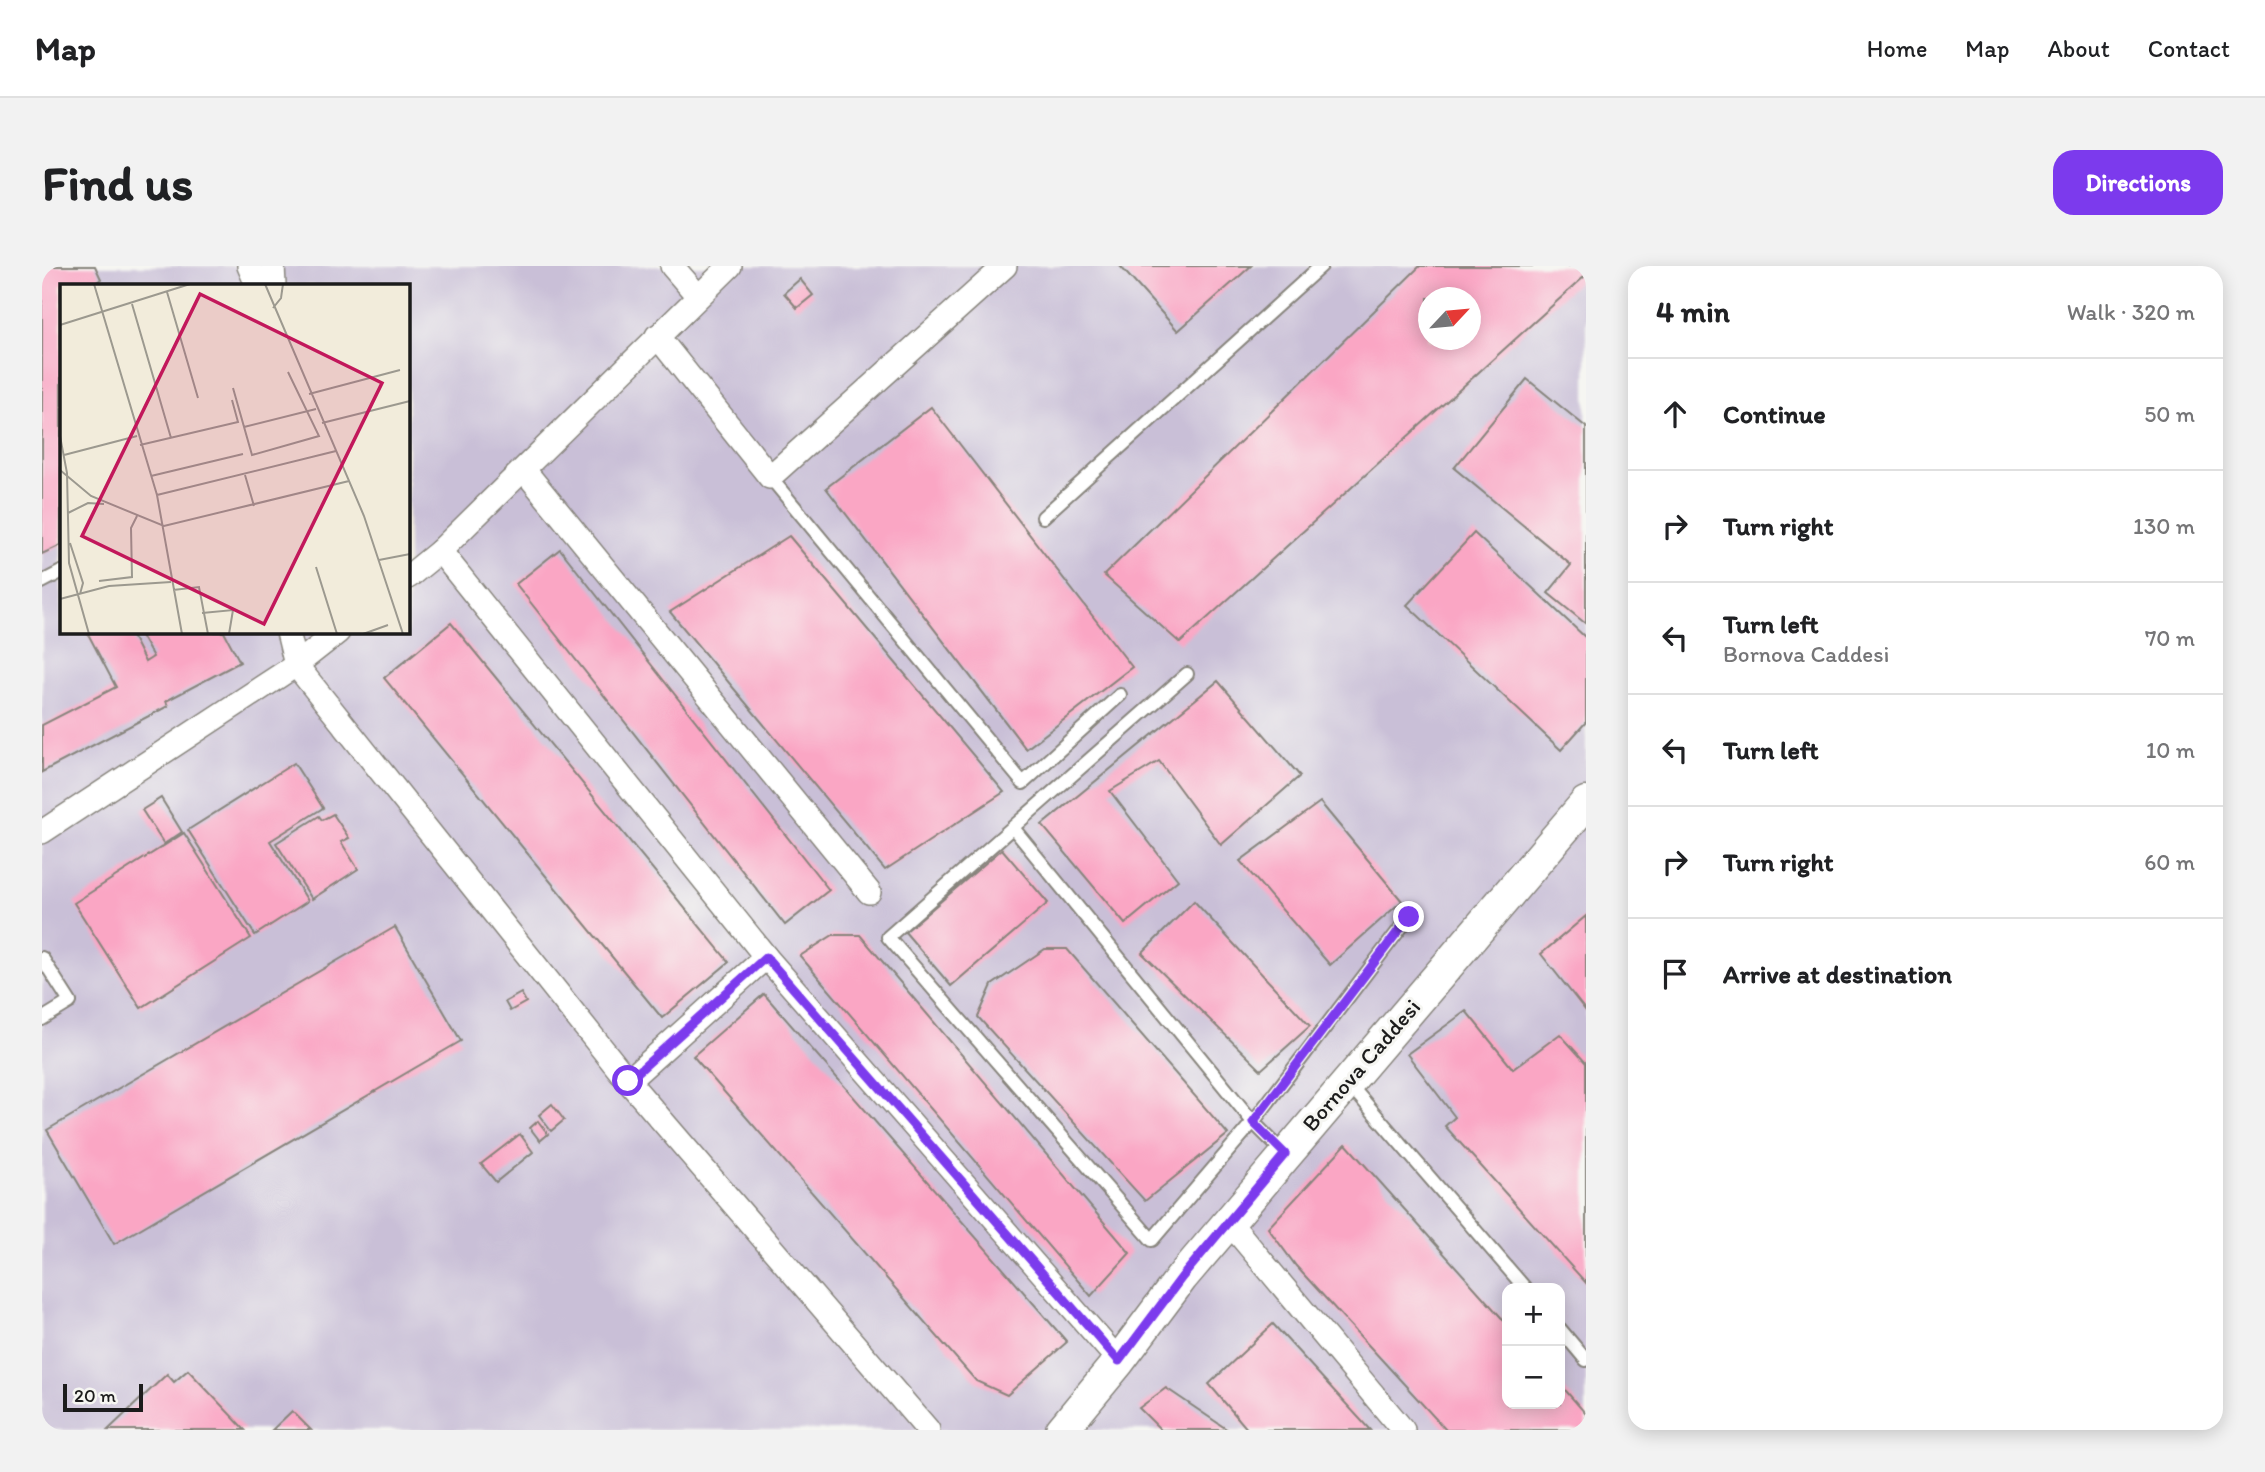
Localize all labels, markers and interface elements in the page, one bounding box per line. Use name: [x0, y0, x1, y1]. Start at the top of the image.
text: Map: [35, 29, 96, 68]
text: Home: [1867, 34, 1927, 63]
text: Map: [1965, 34, 2009, 63]
text: About: [2047, 34, 2110, 63]
text: Contact: [2148, 34, 2230, 63]
button: Directions: [2053, 150, 2223, 215]
text: Find us: [42, 153, 193, 212]
inset map: [60, 284, 410, 634]
north arrow: [1418, 287, 1481, 350]
text: 4 min: [1656, 293, 1730, 330]
text: Walk · 320 m: [2067, 298, 2195, 326]
icon: ahead: [1656, 395, 1694, 433]
text: Continue: [1723, 398, 1826, 430]
text: 50 m: [2144, 400, 2195, 428]
icon: right: [1656, 507, 1694, 545]
text: Turn right: [1723, 510, 1834, 542]
text: 130 m: [2133, 512, 2195, 540]
text: Turn left: [1723, 608, 1819, 640]
icon: left: [1656, 619, 1694, 657]
text: 70 m: [2145, 624, 2195, 652]
text: Bornova Caddesi: [1723, 640, 1889, 668]
icon: left: [1656, 731, 1694, 769]
text: Turn left: [1723, 734, 1819, 766]
text: 10 m: [2146, 736, 2195, 764]
icon: right: [1656, 843, 1694, 881]
text: Turn right: [1723, 846, 1834, 878]
text: 60 m: [2144, 848, 2195, 876]
route end: [1393, 901, 1424, 932]
icon: arrive: [1656, 955, 1694, 993]
text: Arrive at destination: [1723, 958, 1952, 990]
street label: Bornova Caddesi: [1296, 993, 1426, 1137]
route start: [612, 1065, 643, 1096]
map controls: [1502, 1283, 1565, 1409]
button: +: [1502, 1283, 1565, 1346]
button: −: [1502, 1346, 1565, 1409]
scale bar: [63, 1381, 144, 1413]
text: 20 m: [74, 1384, 116, 1407]

